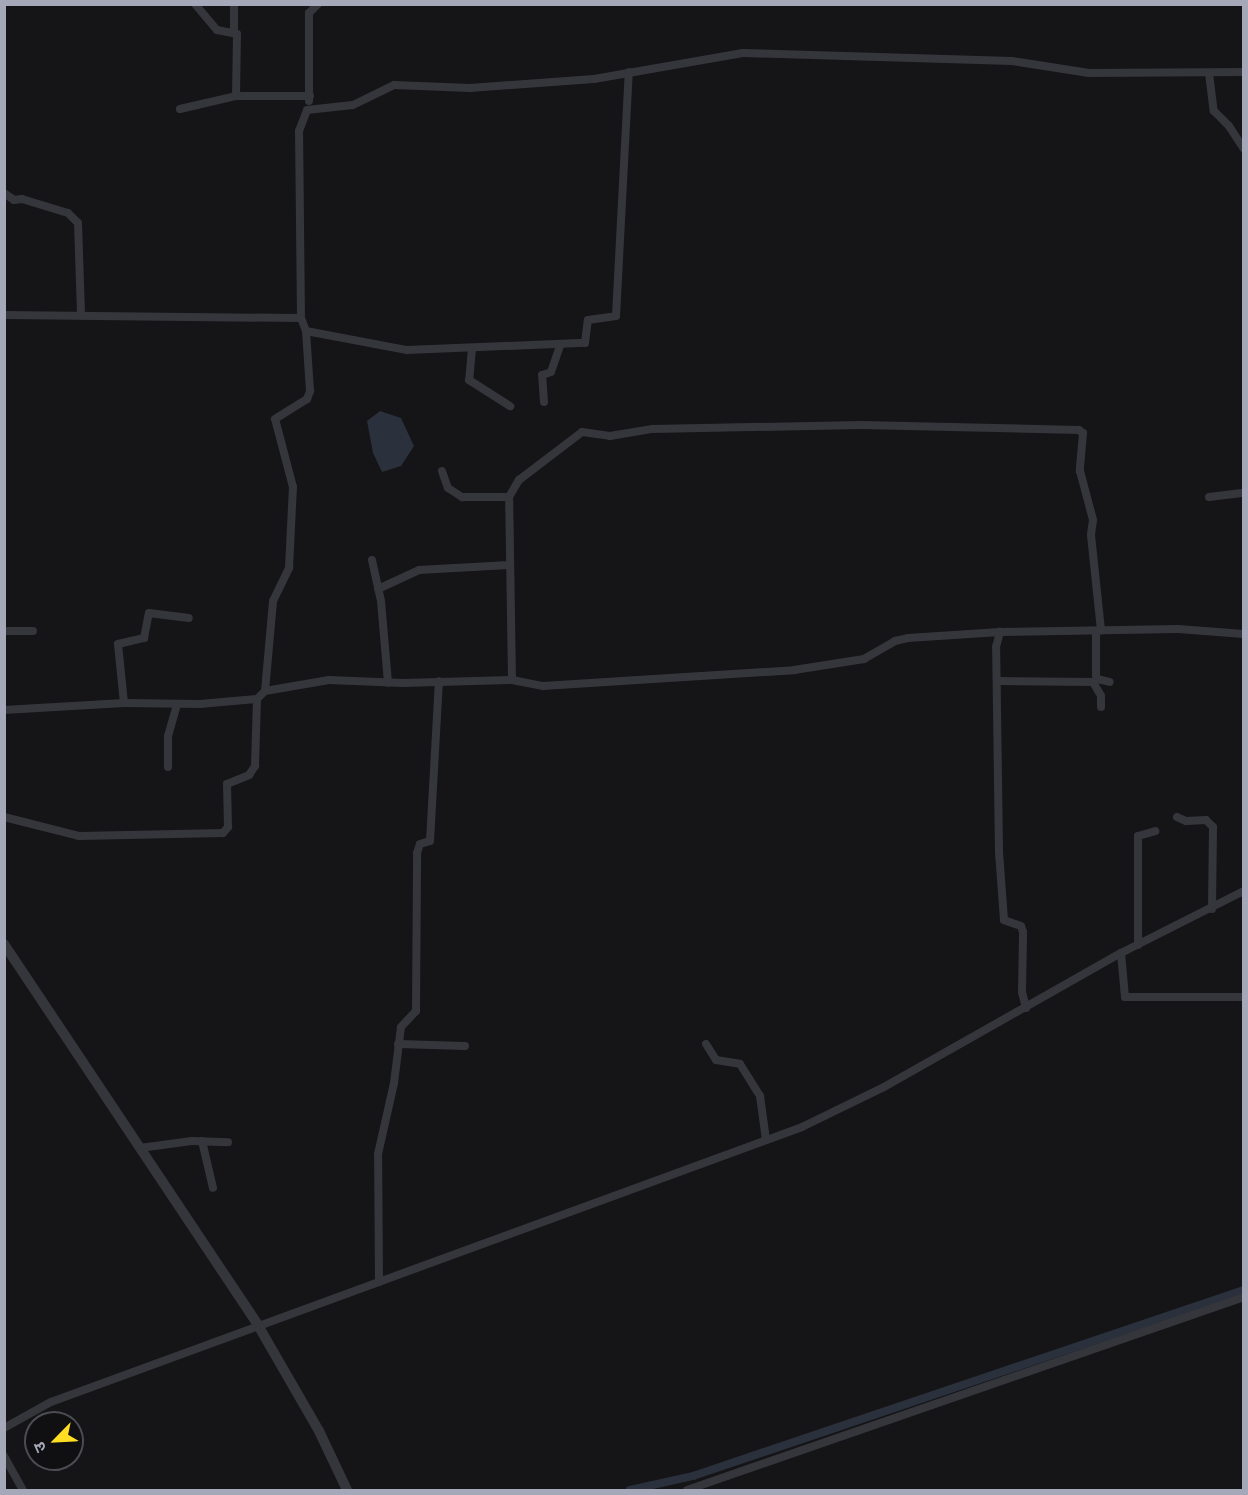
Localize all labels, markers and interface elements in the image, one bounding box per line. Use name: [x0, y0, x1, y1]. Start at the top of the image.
north arrow: [24, 1411, 84, 1471]
text: उ: [28, 1440, 50, 1456]

